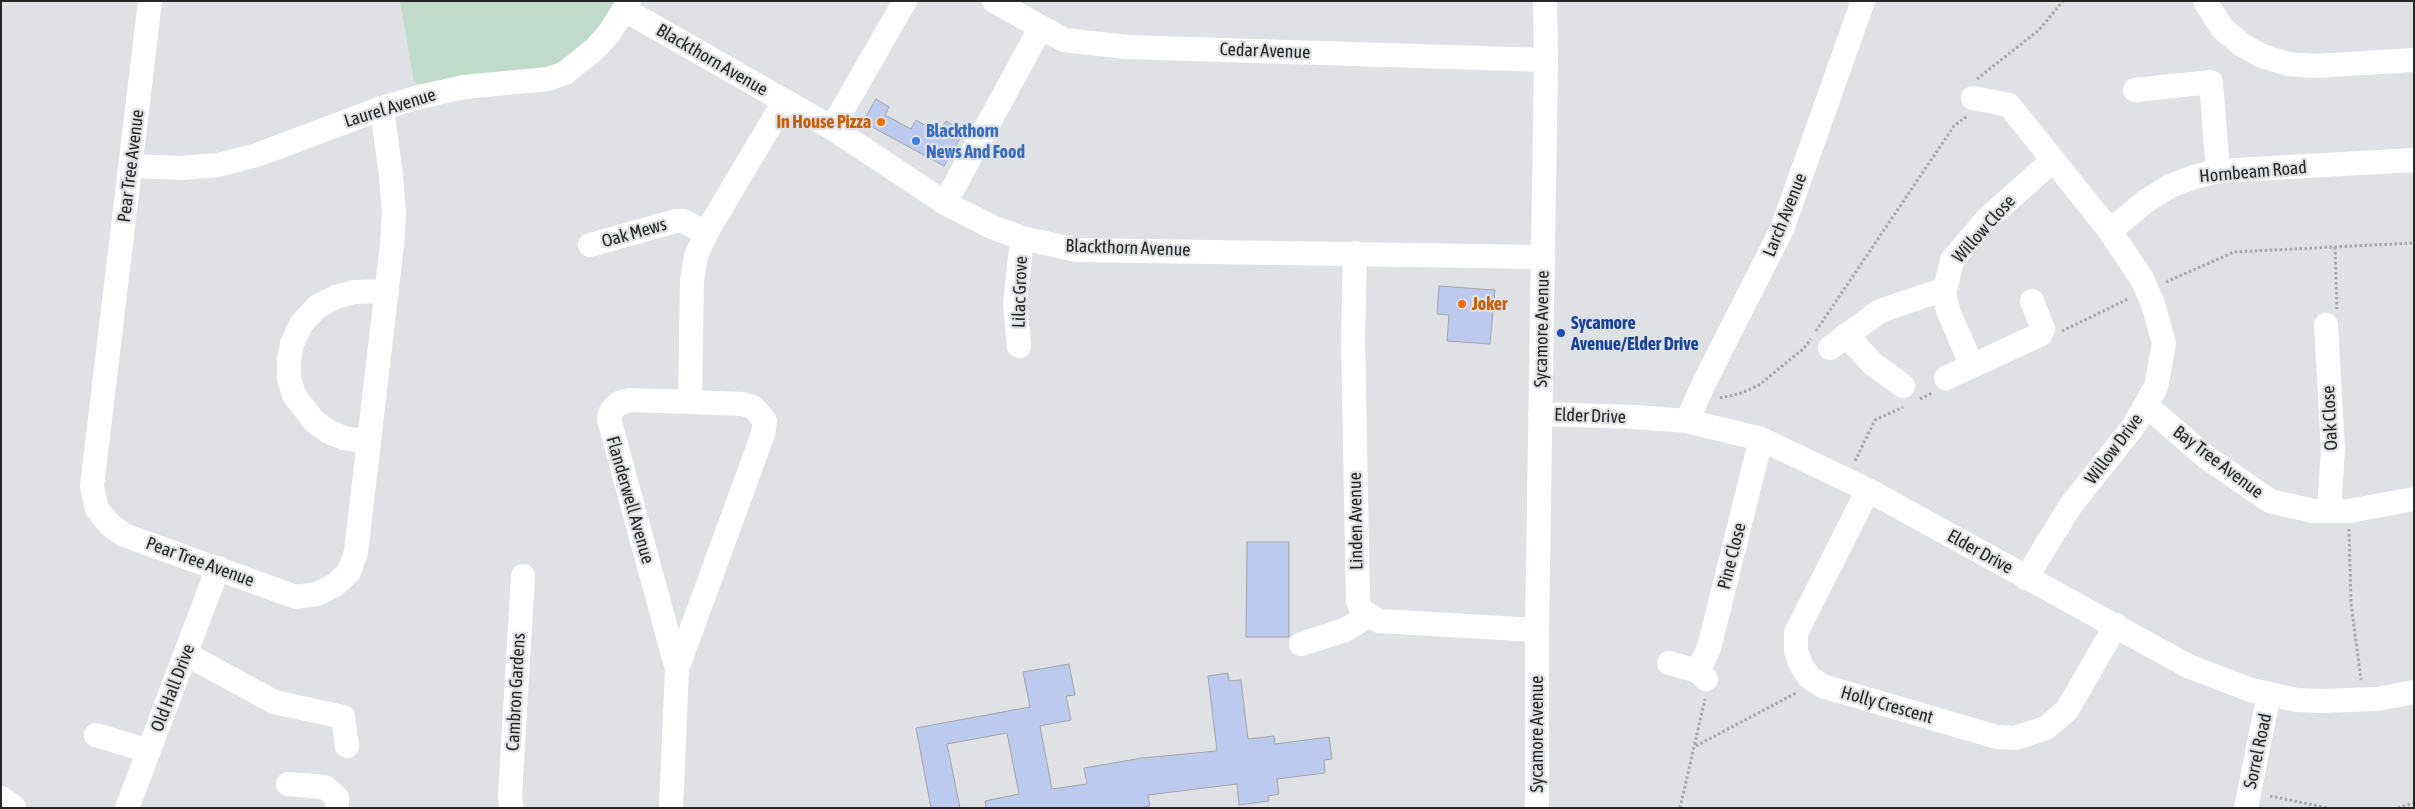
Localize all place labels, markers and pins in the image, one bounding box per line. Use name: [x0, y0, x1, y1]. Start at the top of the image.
place label: In House Pizza: [777, 111, 871, 133]
marker: In House Pizza: [875, 116, 887, 128]
place label: Blackthorn News And Food: [926, 120, 1025, 162]
marker: Blackthorn News And Food: [910, 135, 922, 147]
place label: Joker: [1472, 293, 1507, 315]
marker: Joker: [1456, 298, 1468, 310]
place label: Sycamore Avenue/Elder Drive: [1571, 312, 1699, 354]
marker: Sycamore Avenue/Elder Drive: [1555, 327, 1567, 339]

